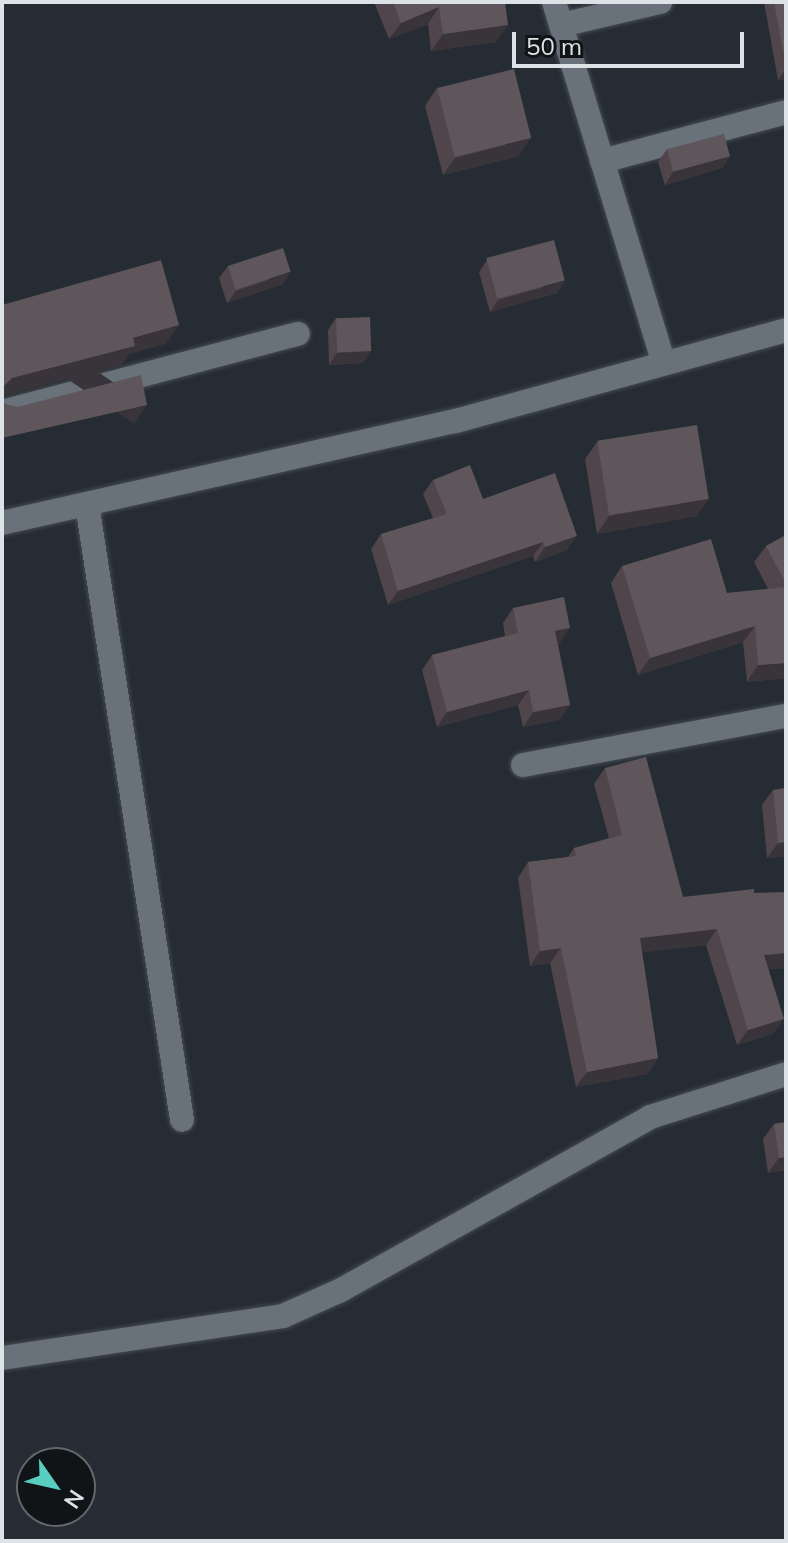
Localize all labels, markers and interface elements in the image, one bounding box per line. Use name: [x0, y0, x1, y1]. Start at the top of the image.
scale bar: [516, 16, 748, 66]
text: 50 m: [526, 31, 582, 61]
north arrow: [16, 1447, 96, 1527]
text: N: [58, 1485, 90, 1514]

